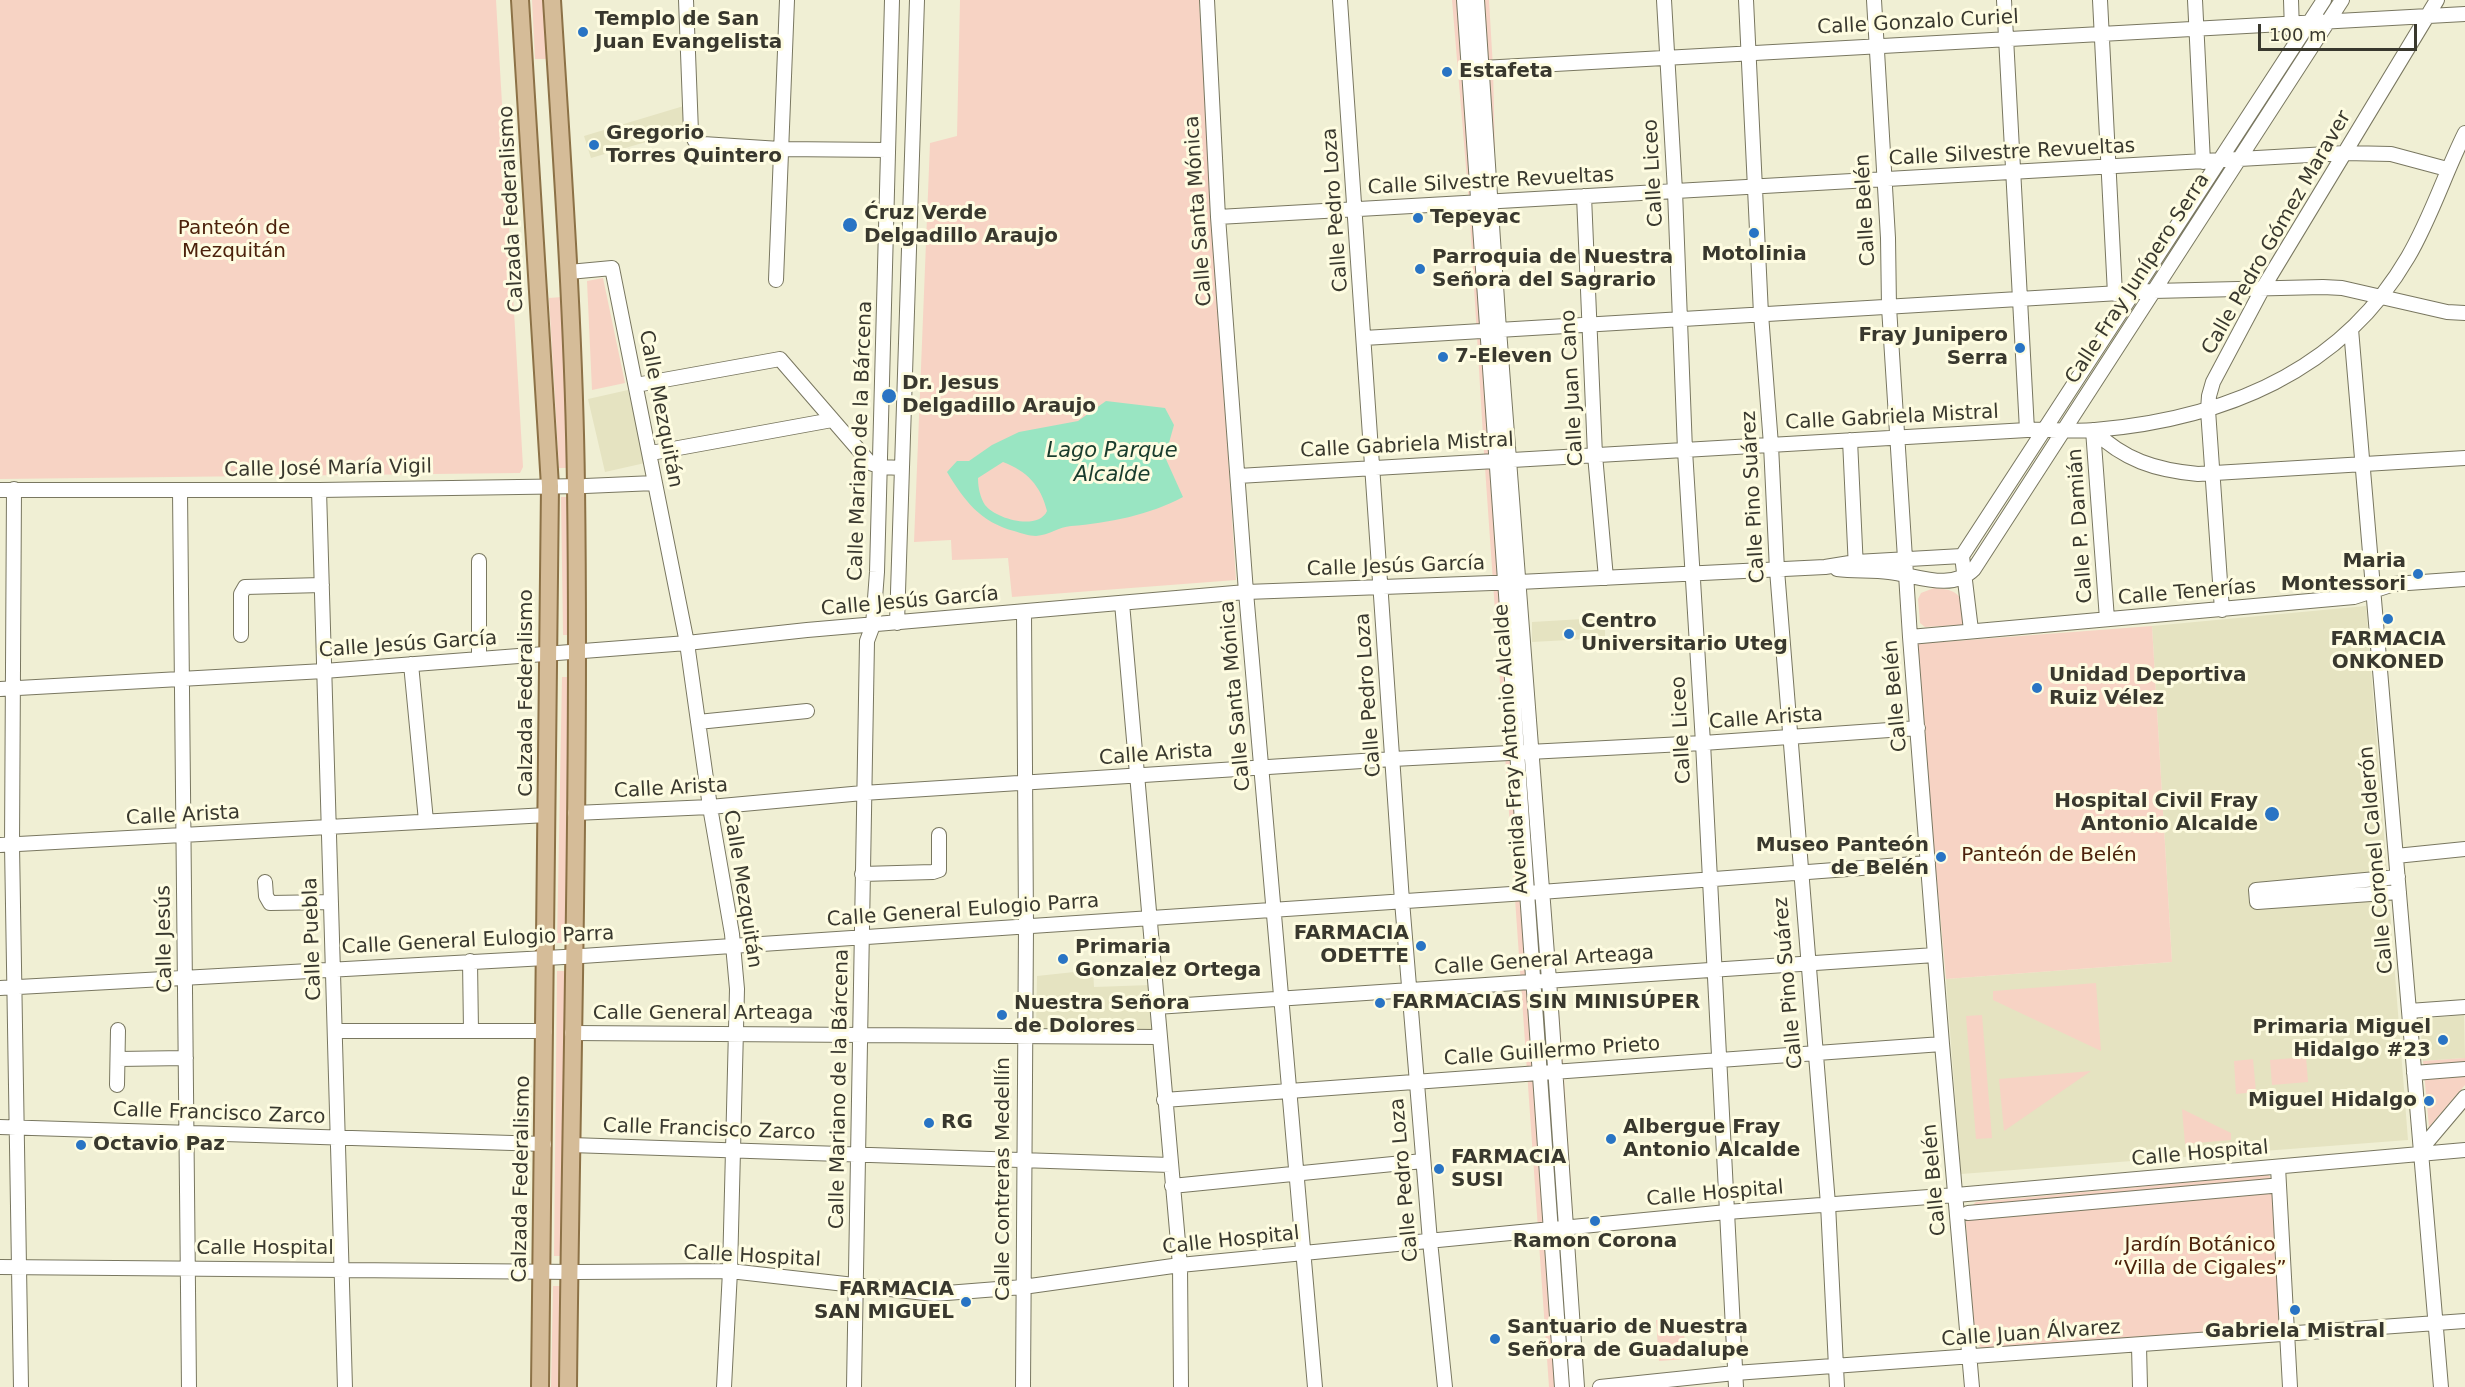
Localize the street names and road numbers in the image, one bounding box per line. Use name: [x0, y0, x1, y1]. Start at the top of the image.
street label: Calle Gonzalo Curiel: [1817, 6, 2019, 40]
street label: Calzada Federalismo: [495, 105, 529, 313]
street label: Calle Pedro Gómez Maraver: [2197, 107, 2357, 359]
street label: Calle Santa Mónica: [1180, 115, 1218, 307]
street label: Calle Liceo: [1639, 118, 1669, 228]
street label: Calle Pedro Loza: [1318, 127, 1354, 293]
street label: Calle Silvestre Revueltas: [1888, 135, 2136, 171]
street label: Calle Belén: [1851, 153, 1881, 267]
street label: Calle Silvestre Revueltas: [1367, 164, 1615, 200]
street label: Calle Fray Junípero Serra: [2061, 169, 2215, 389]
street label: Calle Mariano de la Bárcena: [844, 301, 878, 581]
street label: Calle Juan Cano: [1557, 309, 1589, 467]
street label: Calle Mezquitán: [633, 328, 687, 490]
street label: Calle Gabriela Mistral: [1785, 400, 1999, 436]
street label: Calle Pino Suárez: [1737, 410, 1771, 584]
street label: Calle Gabriela Mistral: [1300, 428, 1514, 464]
street label: Calle P. Damián: [2064, 448, 2098, 604]
street label: Calle José María Vigil: [224, 455, 432, 483]
street label: Calle Jesús García: [1306, 552, 1486, 582]
street label: Calle Tenerías: [2117, 575, 2257, 611]
street label: Calle Jesús García: [820, 582, 1000, 622]
street label: Calzada Federalismo: [515, 589, 539, 797]
street label: Calle Santa Mónica: [1216, 600, 1256, 792]
street label: Avenida Fray Antonio Alcalde: [1490, 603, 1534, 895]
street label: Calle Pedro Loza: [1351, 612, 1387, 778]
street label: Calle Jesús García: [318, 627, 498, 663]
street label: Calle Belén: [1879, 639, 1913, 753]
street label: Calle Liceo: [1667, 675, 1697, 785]
street label: Calle Arista: [1708, 703, 1824, 735]
street label: Calle Arista: [1098, 739, 1214, 771]
street label: Calle Coronel Calderón: [2355, 745, 2399, 975]
street label: Calle Arista: [613, 774, 729, 804]
street label: Calle Arista: [125, 801, 241, 831]
street label: Calle Mezquitán: [718, 808, 766, 970]
street label: Calle Puebla: [299, 877, 327, 1001]
street label: Calle Jesús: [152, 885, 178, 993]
street label: Calle General Eulogio Parra: [826, 890, 1100, 932]
street label: Calle Pino Suárez: [1770, 896, 1808, 1070]
street label: Calle General Eulogio Parra: [341, 922, 615, 960]
street label: Calle General Arteaga: [1433, 941, 1655, 981]
street label: Calle Mariano de la Bárcena: [826, 949, 854, 1229]
street label: Calle General Arteaga: [593, 1002, 813, 1026]
street label: Calle Guillermo Prieto: [1443, 1032, 1661, 1072]
street label: Calle Contreras Medellín: [992, 1057, 1016, 1301]
street label: Calzada Federalismo: [508, 1075, 536, 1283]
street label: Calle Pedro Loza: [1386, 1097, 1424, 1263]
street label: Calle Francisco Zarco: [112, 1098, 326, 1130]
street label: Calle Francisco Zarco: [602, 1114, 816, 1146]
street label: Calle Belén: [1918, 1123, 1952, 1237]
street label: Calle Hospital: [2130, 1136, 2270, 1172]
street label: Calle Hospital: [1645, 1176, 1785, 1212]
street label: Calle Hospital: [1161, 1222, 1301, 1260]
street label: Calle Hospital: [196, 1237, 334, 1261]
street label: Calle Hospital: [683, 1241, 821, 1273]
street label: Calle Juan Álvarez: [1940, 1316, 2122, 1352]

